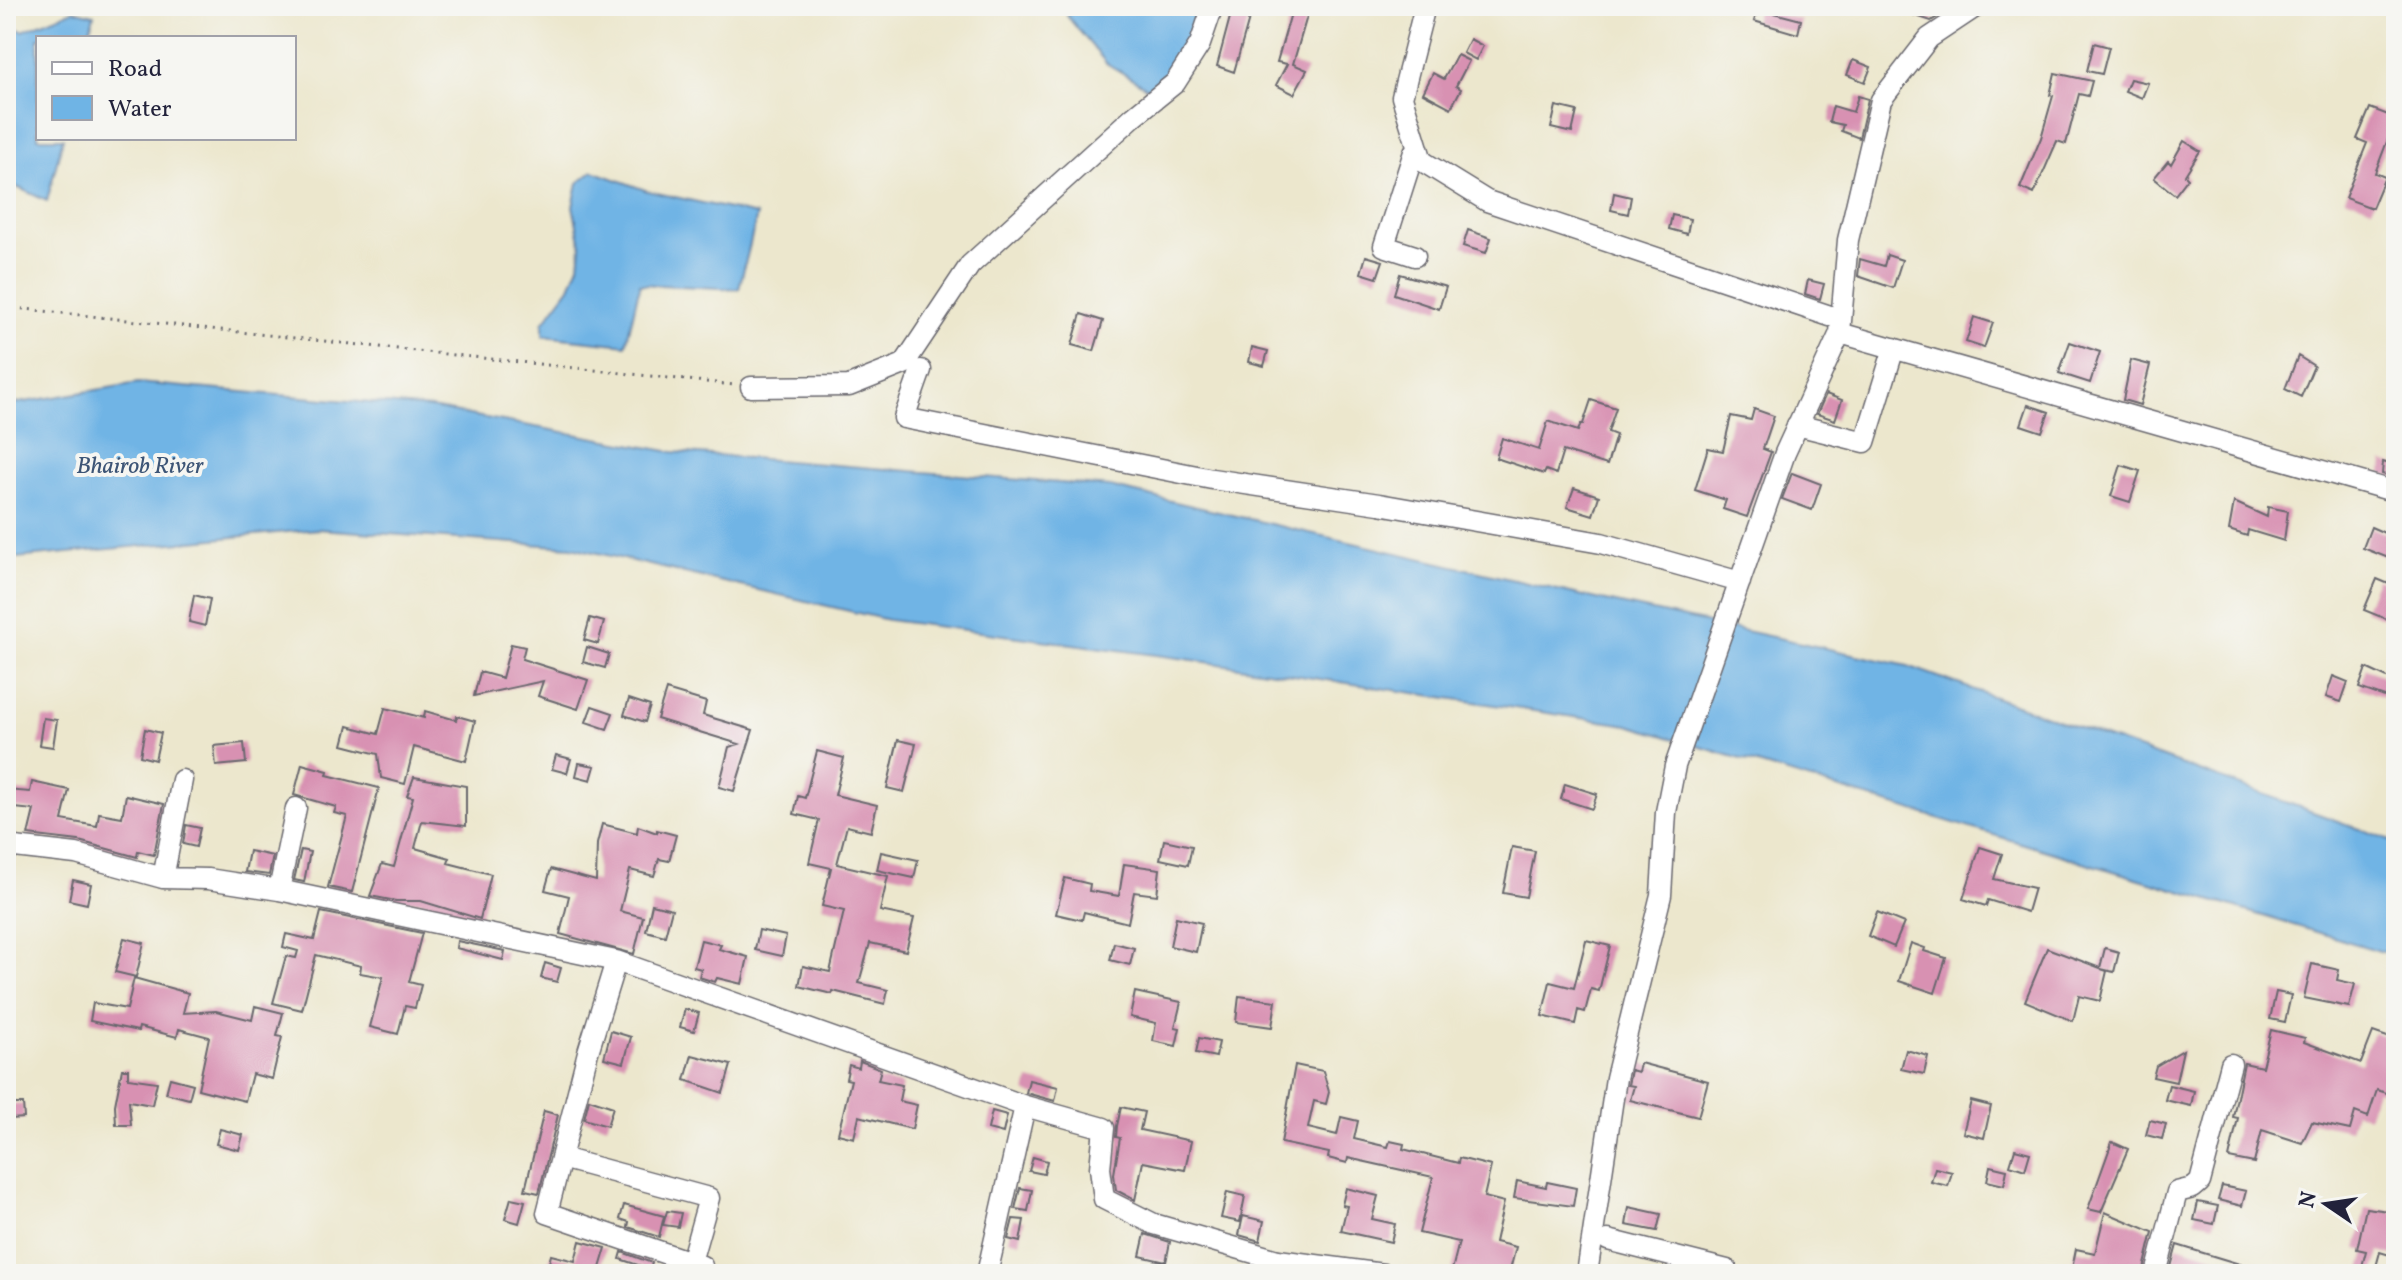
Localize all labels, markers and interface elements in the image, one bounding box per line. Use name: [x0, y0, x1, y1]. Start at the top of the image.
legend: [36, 36, 296, 140]
text: Road: [108, 53, 162, 87]
text: Water: [108, 93, 172, 127]
water label: Bhairob River: [76, 450, 205, 484]
north arrow: [2286, 1164, 2366, 1244]
text: N: [2292, 1189, 2326, 1211]

